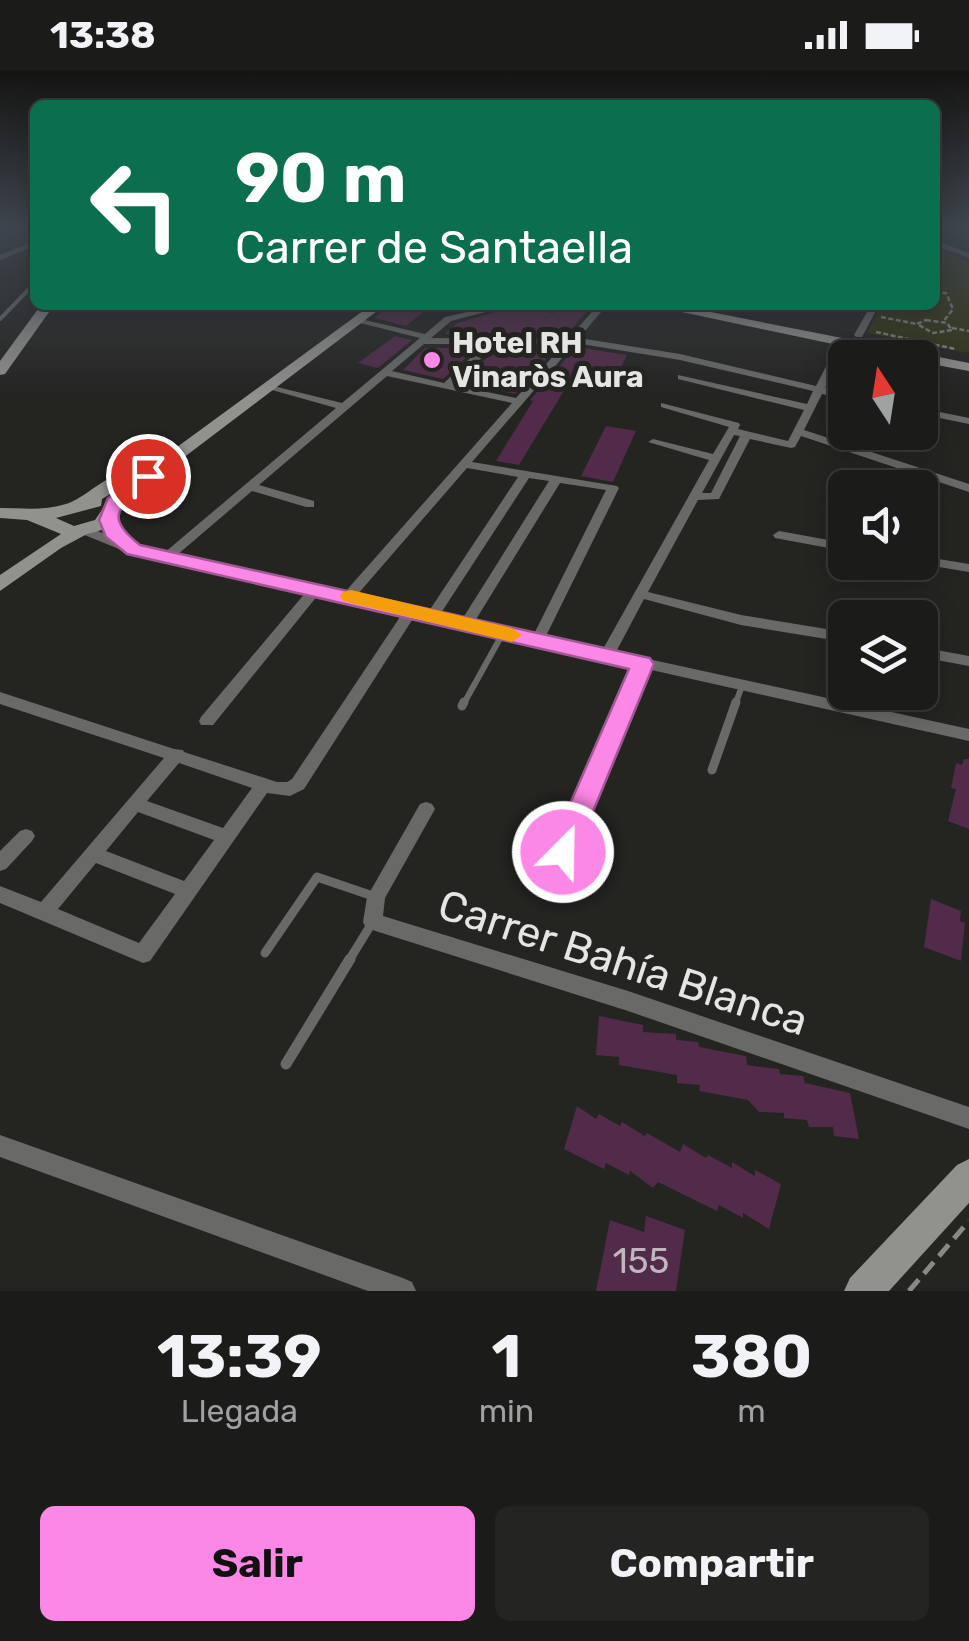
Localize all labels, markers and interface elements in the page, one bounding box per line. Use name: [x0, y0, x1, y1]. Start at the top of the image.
text: 13:38: [50, 12, 156, 58]
text: 90 m: [235, 137, 407, 220]
icon: left: [70, 140, 200, 270]
text: Carrer de Santaella: [235, 221, 633, 274]
place label: Hotel RH Vinaròs Aura: [452, 325, 644, 395]
north arrow: [828, 340, 938, 450]
map controls: [828, 340, 938, 710]
marker: Hotel RH Vinaròs Aura: [421, 349, 443, 371]
pin: [106, 434, 191, 519]
icon: arrive: [121, 449, 176, 504]
button: sound: [828, 470, 938, 580]
button: layers: [828, 600, 938, 710]
position arrow: [511, 800, 615, 904]
street label: Carrer Bahía Blanca: [432, 880, 814, 1046]
house number: 155: [613, 1240, 669, 1282]
text: 13:39: [157, 1321, 322, 1392]
text: 1: [492, 1321, 521, 1392]
text: 380: [691, 1321, 812, 1392]
text: Llegada: [181, 1392, 298, 1430]
text: min: [479, 1392, 534, 1430]
text: m: [737, 1392, 766, 1430]
button: Salir: [40, 1506, 475, 1621]
button: Compartir: [495, 1506, 929, 1621]

